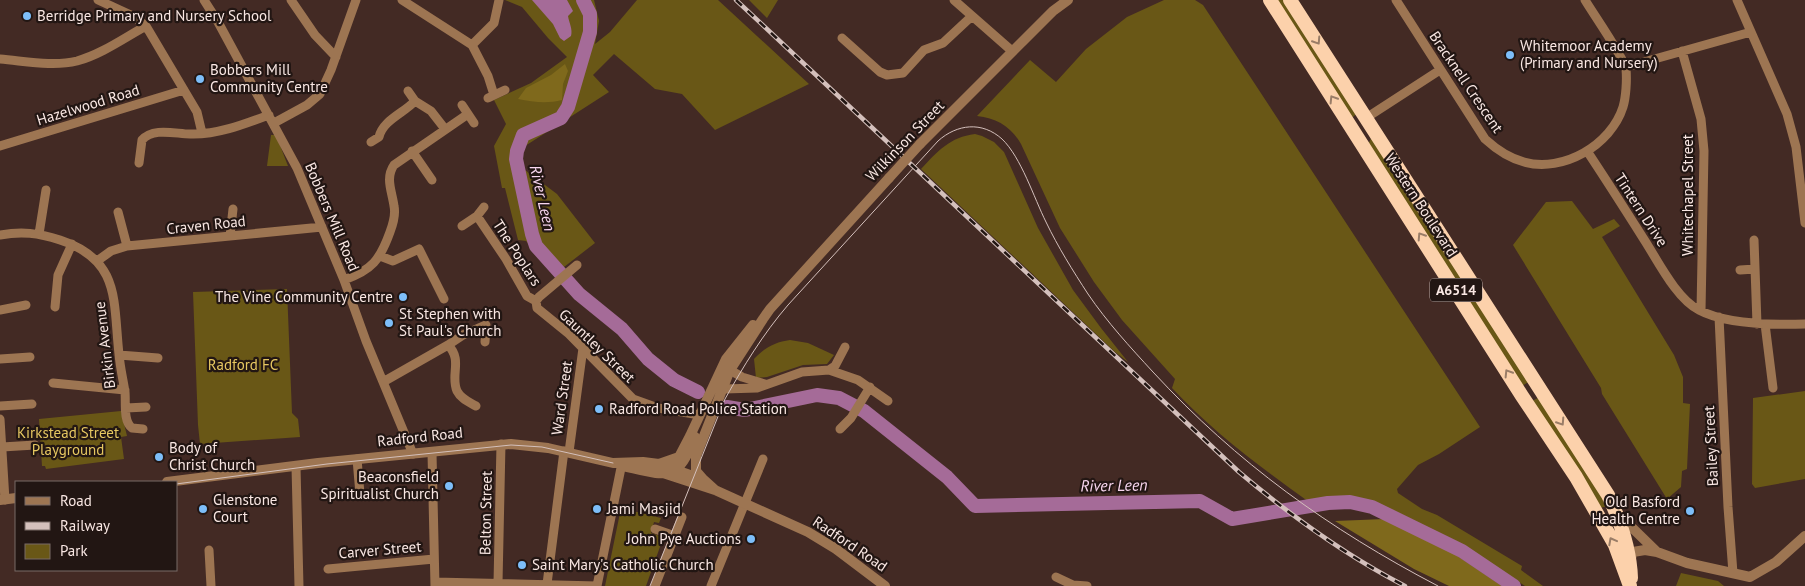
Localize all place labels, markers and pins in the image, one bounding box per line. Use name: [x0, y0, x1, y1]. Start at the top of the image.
place label: Berridge Primary and Nursery School: [37, 6, 272, 25]
marker: Berridge Primary and Nursery School: [21, 10, 33, 22]
place label: Whitemoor Academy (Primary and Nursery): [1520, 36, 1658, 72]
marker: Whitemoor Academy (Primary and Nursery): [1504, 49, 1516, 61]
place label: Bobbers Mill Community Centre: [210, 60, 328, 96]
marker: Bobbers Mill Community Centre: [194, 73, 206, 85]
place label: The Vine Community Centre: [215, 287, 393, 306]
marker: The Vine Community Centre: [397, 291, 409, 303]
place label: St Stephen with St Paul's Church: [399, 304, 501, 340]
marker: St Stephen with St Paul's Church: [383, 317, 395, 329]
place label: Radford Road Police Station: [609, 399, 787, 418]
marker: Radford Road Police Station: [593, 403, 605, 415]
place label: Body of Christ Church: [169, 438, 255, 474]
marker: Body of Christ Church: [153, 451, 165, 463]
place label: Beaconsfield Spiritualist Church: [320, 467, 439, 503]
marker: Beaconsfield Spiritualist Church: [443, 480, 455, 492]
place label: Glenstone Court: [213, 490, 278, 526]
place label: Old Basford Health Centre: [1592, 492, 1680, 528]
place label: Jami Masjid: [606, 499, 681, 518]
marker: Glenstone Court: [197, 503, 209, 515]
marker: Jami Masjid: [591, 503, 603, 515]
marker: Old Basford Health Centre: [1684, 505, 1696, 517]
place label: John Pye Auctions: [626, 529, 741, 548]
marker: John Pye Auctions: [745, 533, 757, 545]
place label: Saint Mary's Catholic Church: [532, 555, 714, 574]
marker: Saint Mary's Catholic Church: [516, 559, 528, 571]

